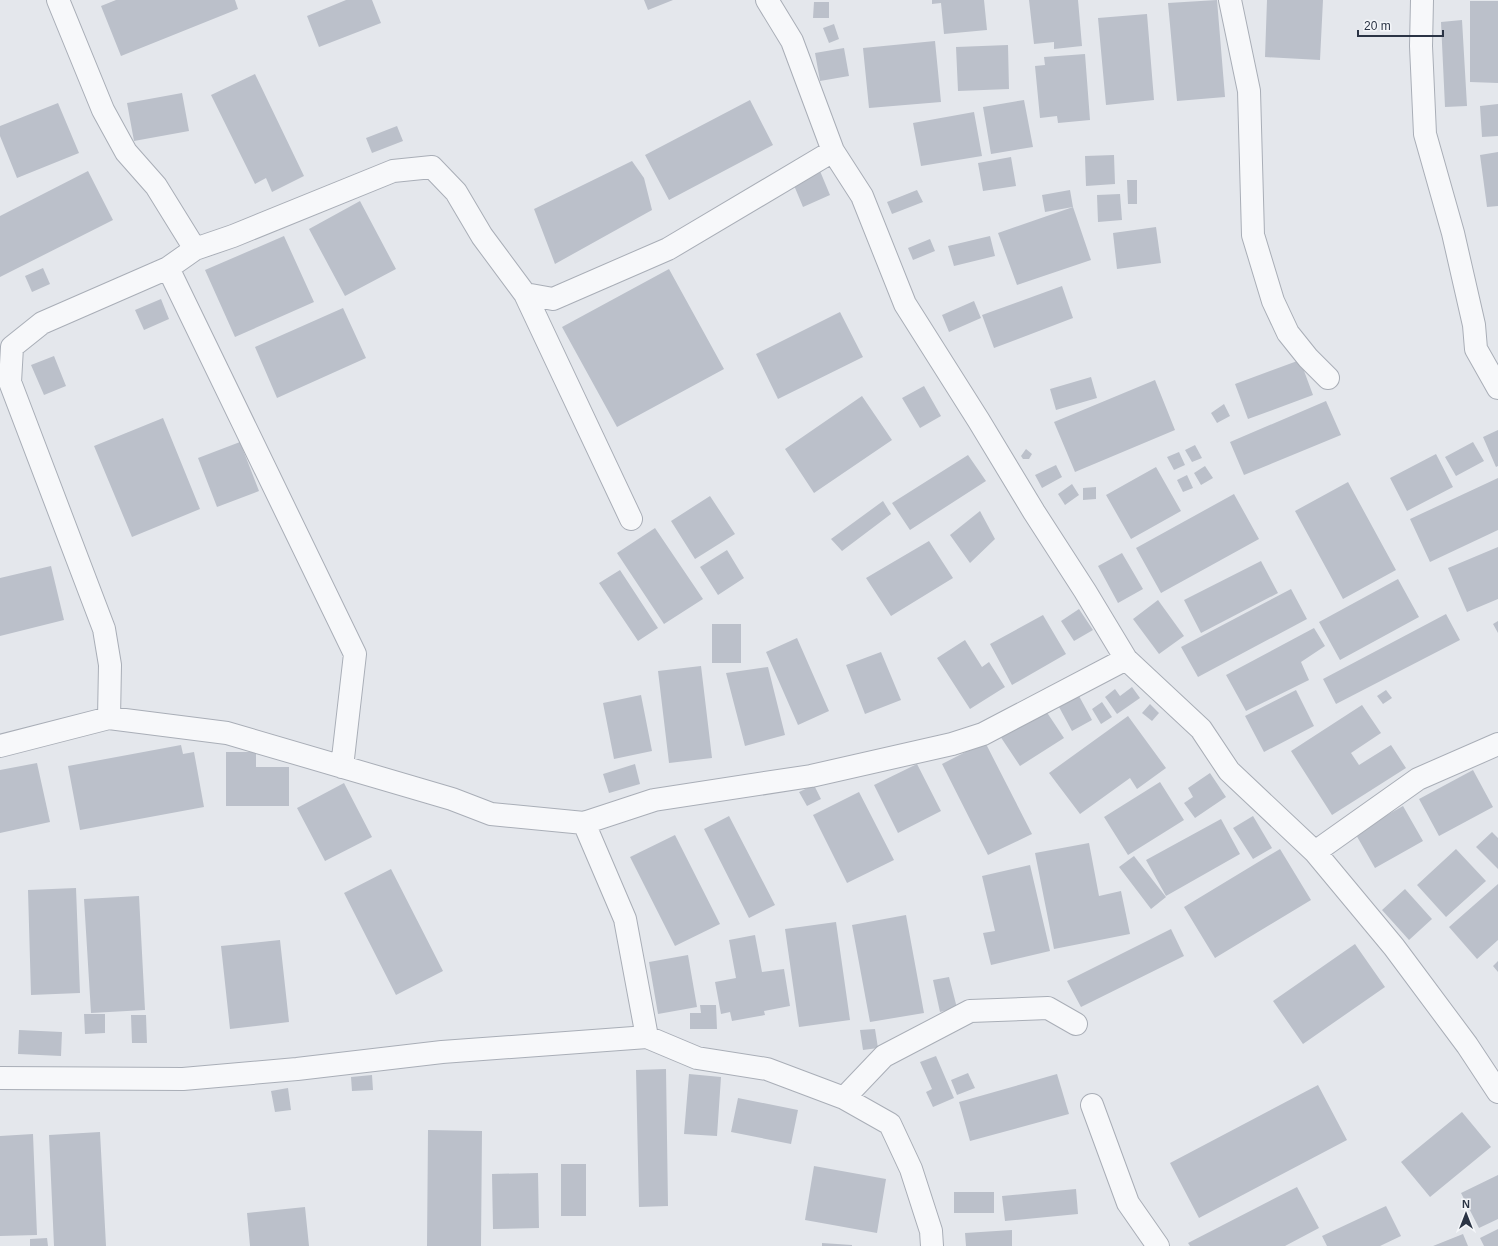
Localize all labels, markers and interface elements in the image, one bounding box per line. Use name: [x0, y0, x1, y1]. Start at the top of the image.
scale bar: [1358, 12, 1443, 38]
text: 20 m: [1364, 19, 1391, 33]
north arrow: [1446, 1194, 1486, 1234]
text: N: [1462, 1198, 1470, 1210]

